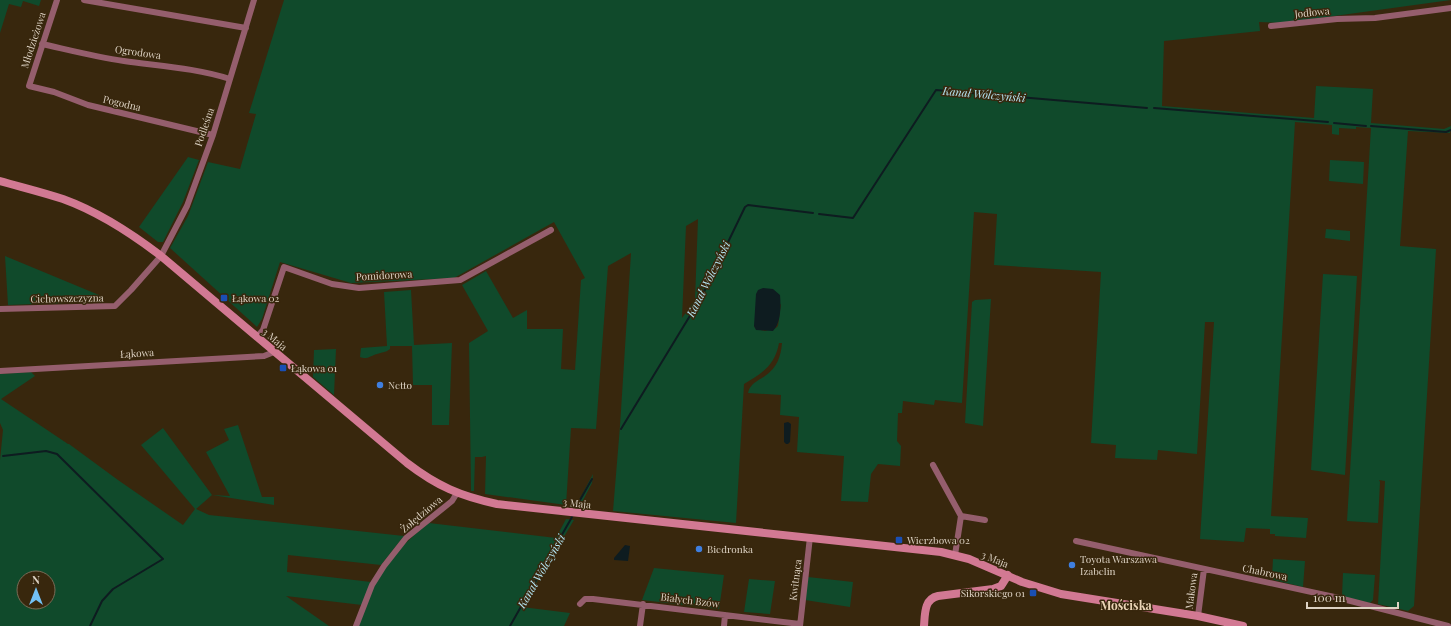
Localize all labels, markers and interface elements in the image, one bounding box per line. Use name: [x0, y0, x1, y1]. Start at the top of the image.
street label: Jodłowa: [1293, 3, 1330, 21]
street label: Młodzieżowa: [17, 10, 49, 70]
street label: Ogrodowa: [114, 42, 162, 62]
water label: Kanał Wólczyński: [941, 83, 1027, 105]
street label: Pogodna: [102, 92, 142, 114]
street label: Podleśna: [191, 106, 217, 148]
water label: Kanał Wólczyński: [682, 238, 734, 320]
street label: Pomidorowa: [355, 267, 413, 283]
street label: Cichowszczyzna: [30, 290, 104, 306]
place label: Łąkowa 02: [232, 291, 279, 305]
marker: Łąkowa 02: [219, 293, 229, 303]
street label: 3 Maja: [260, 325, 290, 353]
street label: Łąkowa: [120, 345, 154, 361]
place label: Łąkowa 01: [291, 361, 337, 375]
marker: Łąkowa 01: [278, 363, 288, 373]
place label: Netto: [388, 378, 413, 392]
marker: Netto: [375, 380, 385, 390]
street label: Żołędziowa: [397, 492, 445, 536]
street label: 3 Maja: [562, 495, 592, 511]
water label: Kanał Wólczyński: [513, 531, 569, 612]
place label: Wierzbowa 02: [906, 533, 970, 547]
marker: Wierzbowa 02: [894, 535, 904, 545]
place label: Biedronka: [707, 542, 753, 556]
marker: Biedronka: [694, 544, 704, 554]
street label: 3 Maja: [979, 547, 1011, 571]
place label: Toyota Warszawa Izabelin: [1080, 552, 1157, 578]
street label: Kwitnąca: [786, 559, 804, 601]
marker: Toyota Warszawa Izabelin: [1067, 560, 1077, 570]
street label: Chabrowa: [1241, 560, 1289, 584]
north arrow: [16, 570, 56, 610]
text: N: [32, 572, 40, 587]
street label: Makowa: [1182, 572, 1201, 610]
scale bar: [1307, 584, 1398, 610]
place label: Sikorskiego 01: [961, 586, 1025, 600]
marker: Sikorskiego 01: [1028, 588, 1038, 598]
street label: Białych Bzów: [660, 589, 721, 611]
text: 100 m: [1313, 589, 1346, 605]
district label: Mościska: [1100, 597, 1153, 613]

